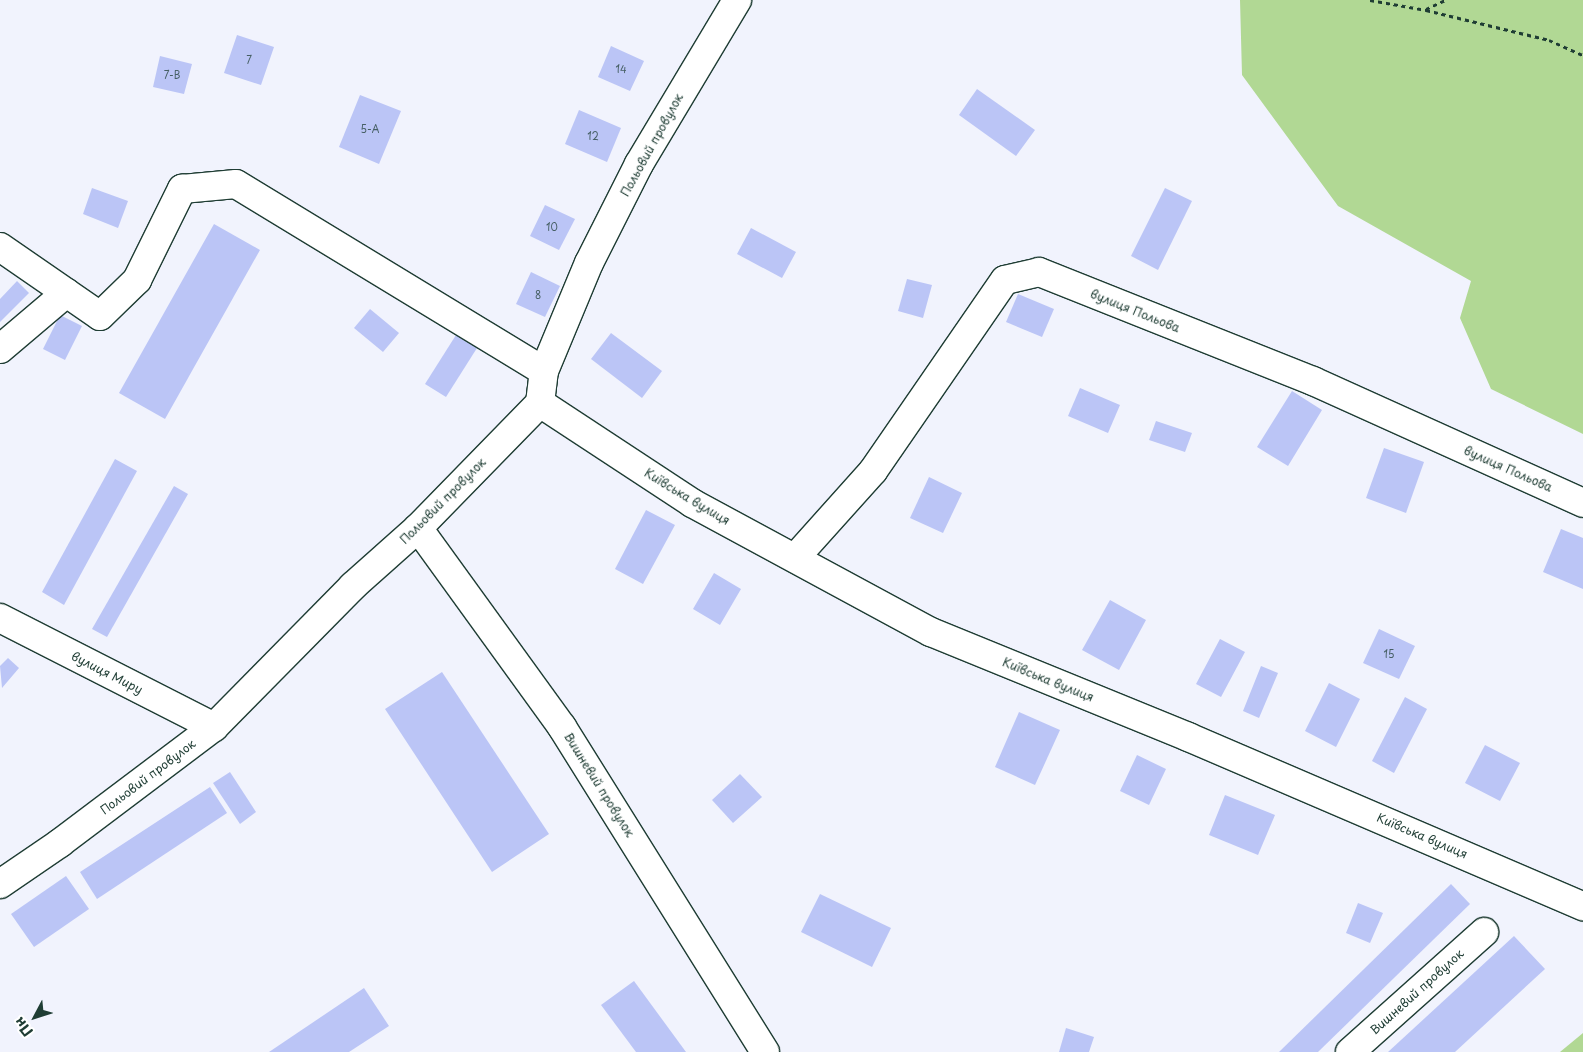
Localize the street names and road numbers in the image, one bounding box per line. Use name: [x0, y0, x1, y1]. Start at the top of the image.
street label: Польовий провулок: [618, 91, 686, 199]
street label: вулиця Польова: [1088, 287, 1182, 335]
street label: вулиця Польова: [1462, 443, 1554, 495]
street label: Польовий провулок: [397, 455, 489, 547]
street label: Київська вулиця: [641, 466, 733, 528]
street label: вулиця Миру: [69, 649, 145, 697]
street label: Київська вулиця: [1000, 655, 1096, 705]
street label: Вишневий провулок: [561, 730, 637, 840]
street label: Польовий провулок: [98, 737, 198, 817]
street label: Київська вулиця: [1374, 810, 1470, 862]
street label: Вишневий провулок: [1368, 947, 1466, 1037]

